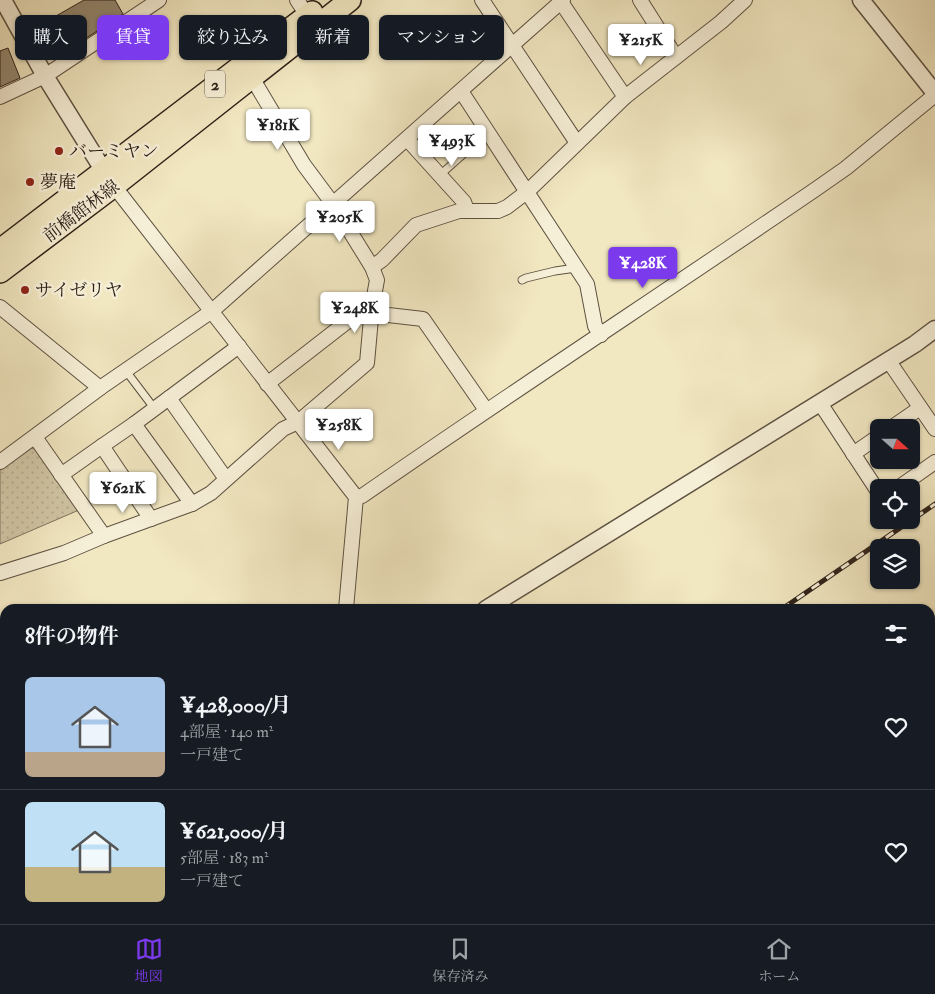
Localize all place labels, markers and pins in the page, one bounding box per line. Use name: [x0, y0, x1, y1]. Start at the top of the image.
pin: ¥215K: [606, 23, 676, 66]
pin: ¥181K: [243, 108, 313, 151]
pin: ¥493K: [417, 124, 487, 167]
place label: バーミヤン: [69, 140, 159, 163]
marker: バーミヤン: [53, 145, 65, 157]
place label: 夢庵: [40, 171, 76, 194]
marker: 夢庵: [24, 176, 36, 188]
pin: ¥205K: [305, 200, 375, 243]
pin: ¥428K: [608, 246, 678, 289]
place label: サイゼリヤ: [35, 279, 123, 302]
marker: サイゼリヤ: [19, 284, 31, 296]
pin: ¥248K: [320, 292, 390, 334]
pin: ¥258K: [304, 408, 374, 451]
pin: ¥621K: [88, 472, 158, 514]

